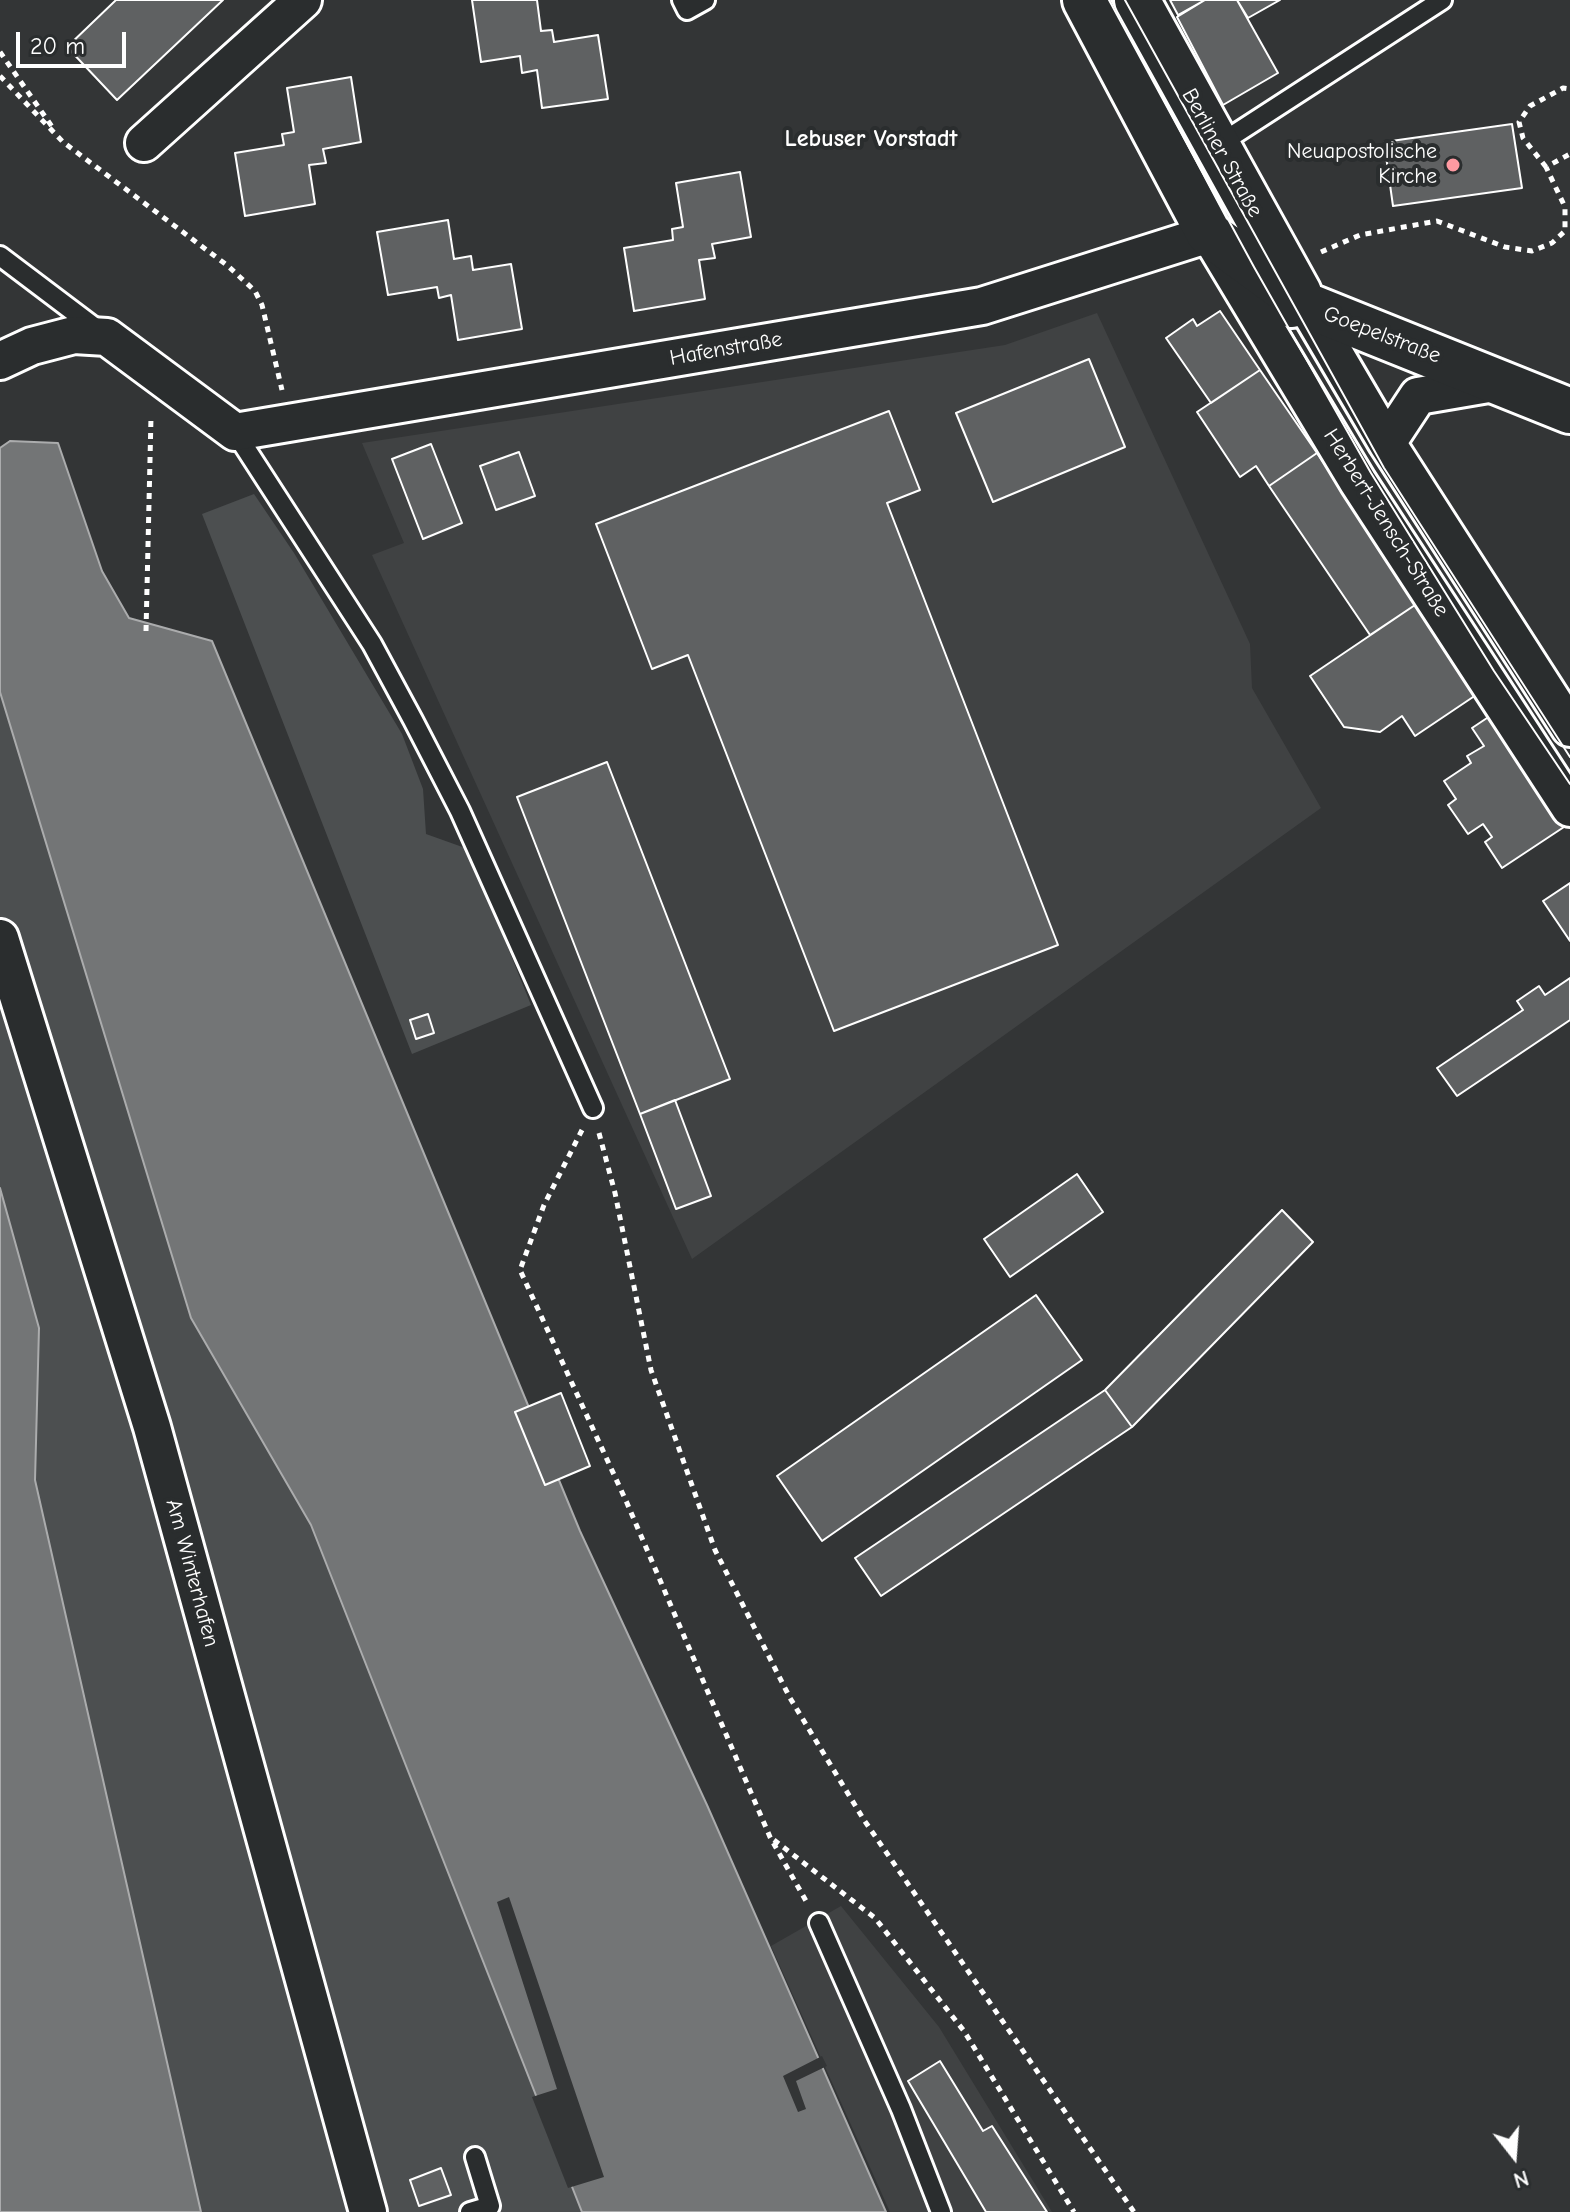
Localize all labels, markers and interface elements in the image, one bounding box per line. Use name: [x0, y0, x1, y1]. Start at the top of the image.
scale bar: [20, 16, 130, 66]
text: 20 m: [30, 32, 85, 60]
street label: Berliner Straße: [1176, 84, 1268, 222]
district label: Lebuser Vorstadt: [785, 125, 957, 153]
place label: Neuapostolische Kirche: [1287, 139, 1437, 190]
marker: Neuapostolische Kirche: [1444, 156, 1462, 174]
street label: Goepelstraße: [1320, 301, 1444, 369]
street label: Hafenstraße: [668, 326, 784, 372]
street label: Herbert-Jensch-Straße: [1317, 424, 1455, 622]
street label: Am Winterhafen: [160, 1496, 224, 1650]
north arrow: [1474, 2116, 1554, 2196]
text: N: [1510, 2164, 1532, 2193]

